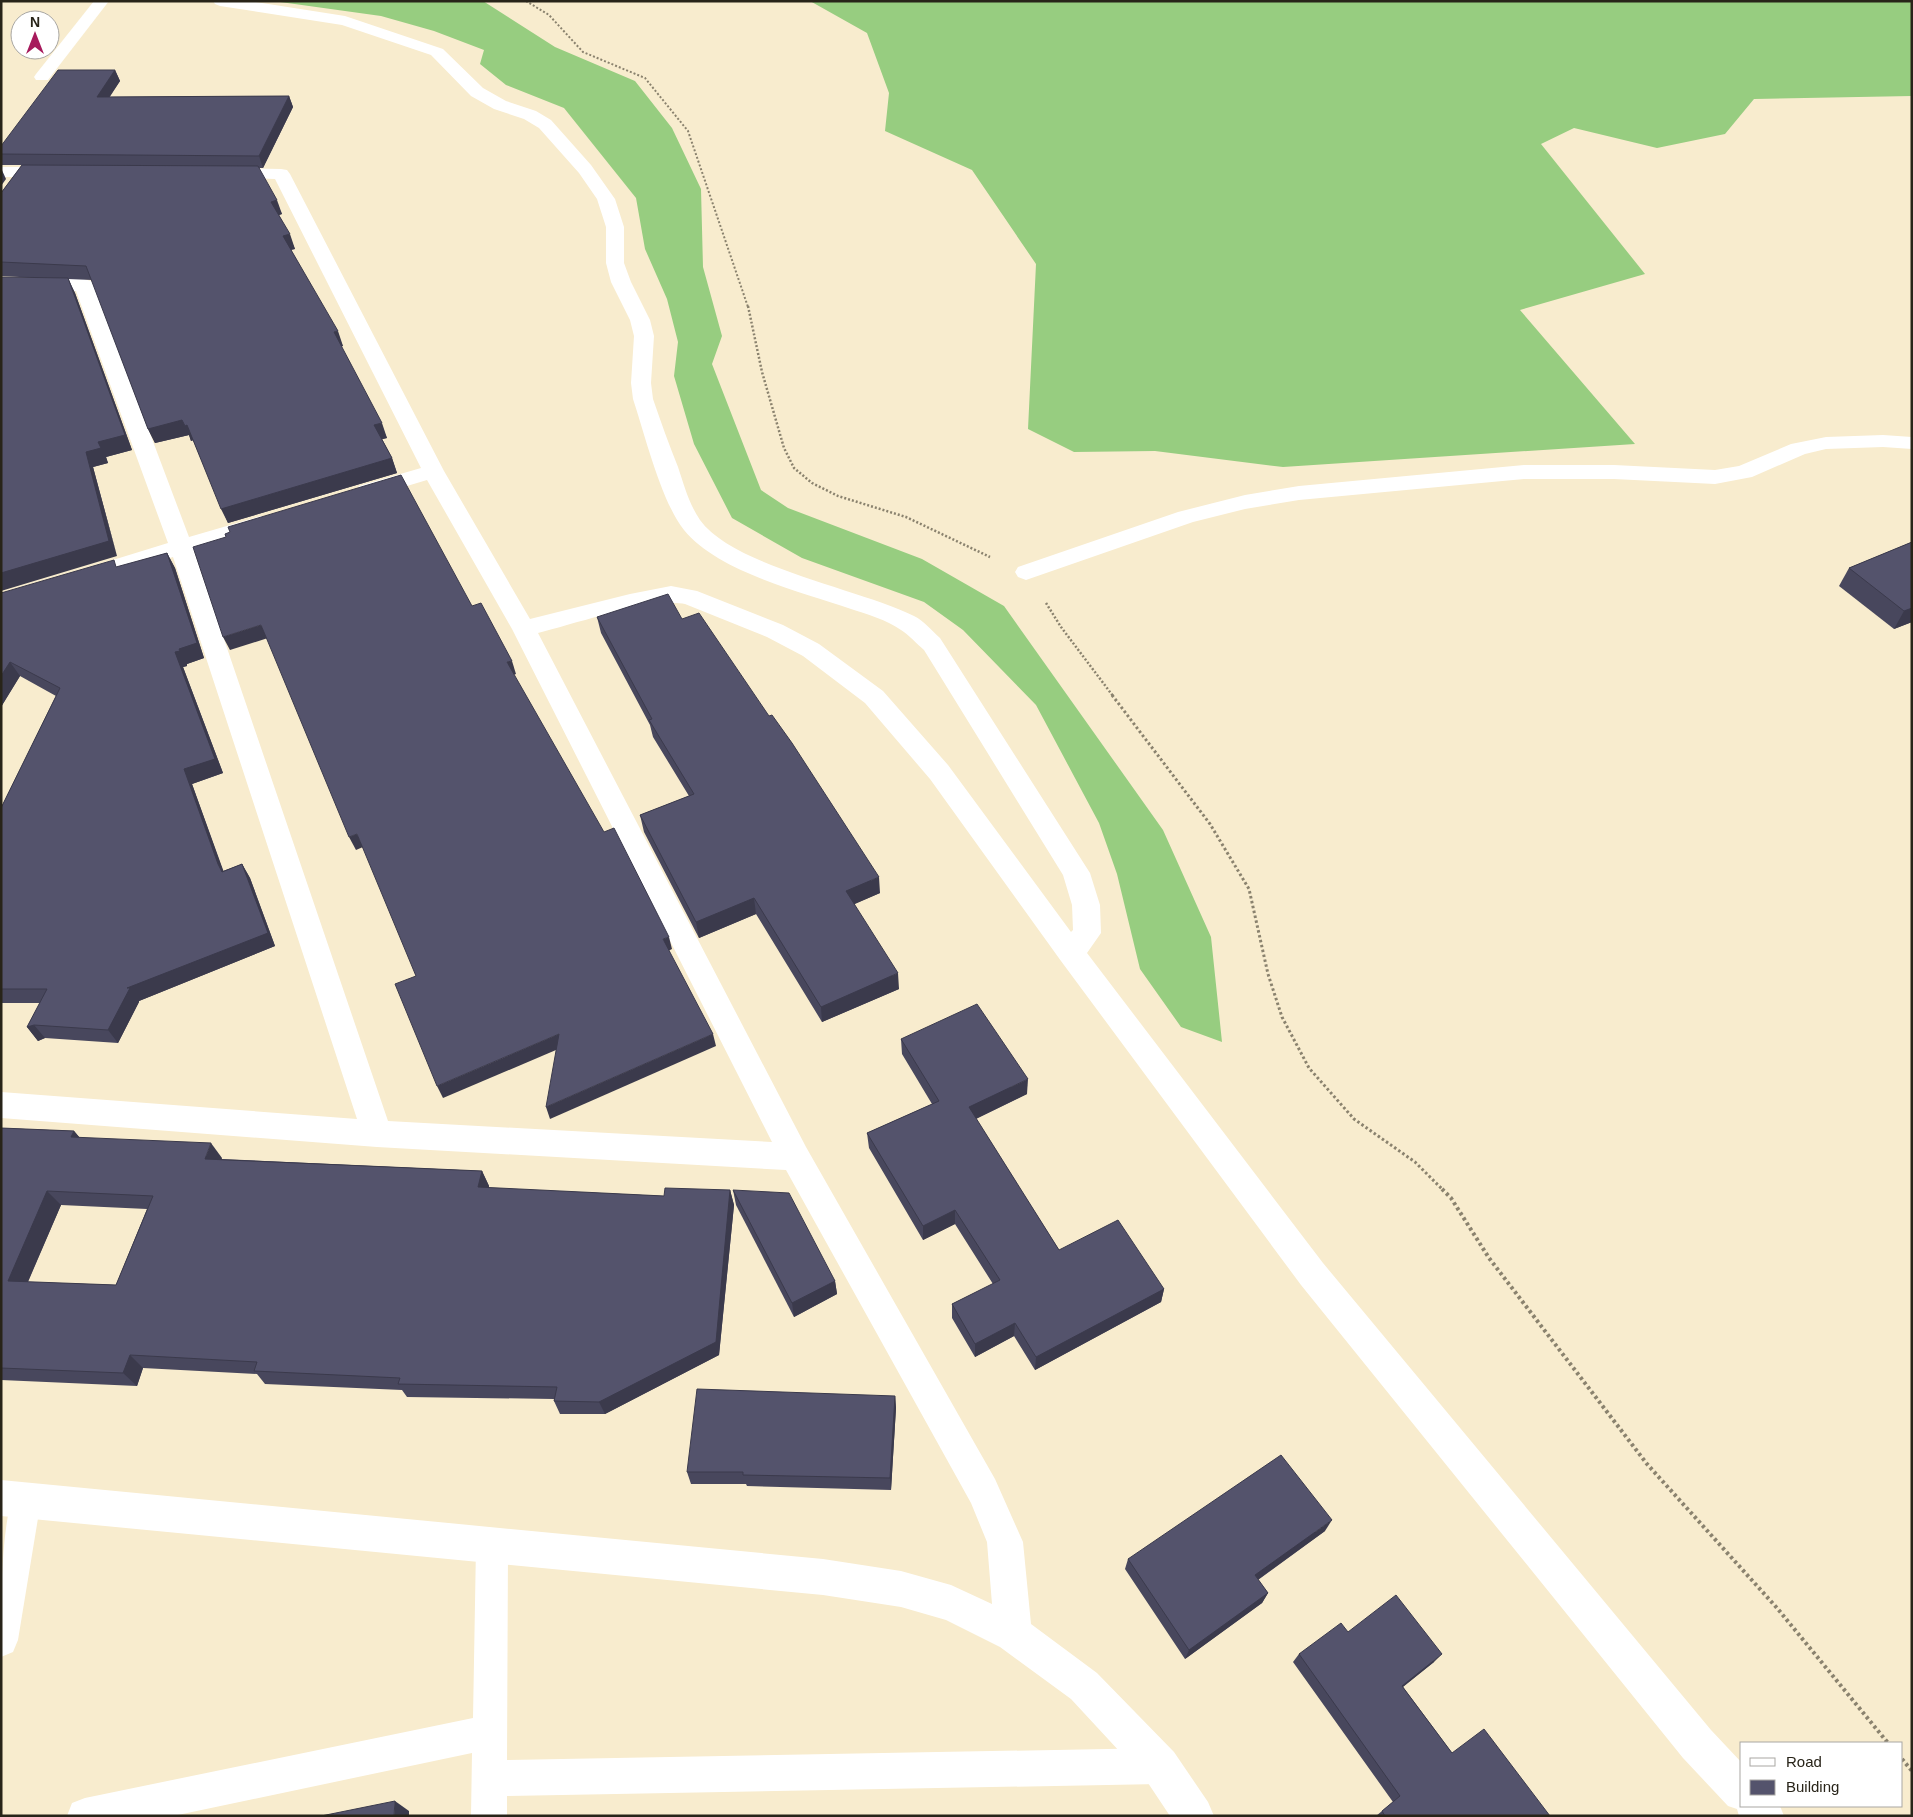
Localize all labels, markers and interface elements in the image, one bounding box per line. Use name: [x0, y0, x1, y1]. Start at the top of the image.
north arrow: [10, 10, 60, 60]
text: N: [30, 14, 40, 30]
legend: [1740, 1742, 1903, 1807]
text: Road: [1786, 1753, 1822, 1770]
text: Building: [1786, 1778, 1839, 1795]

